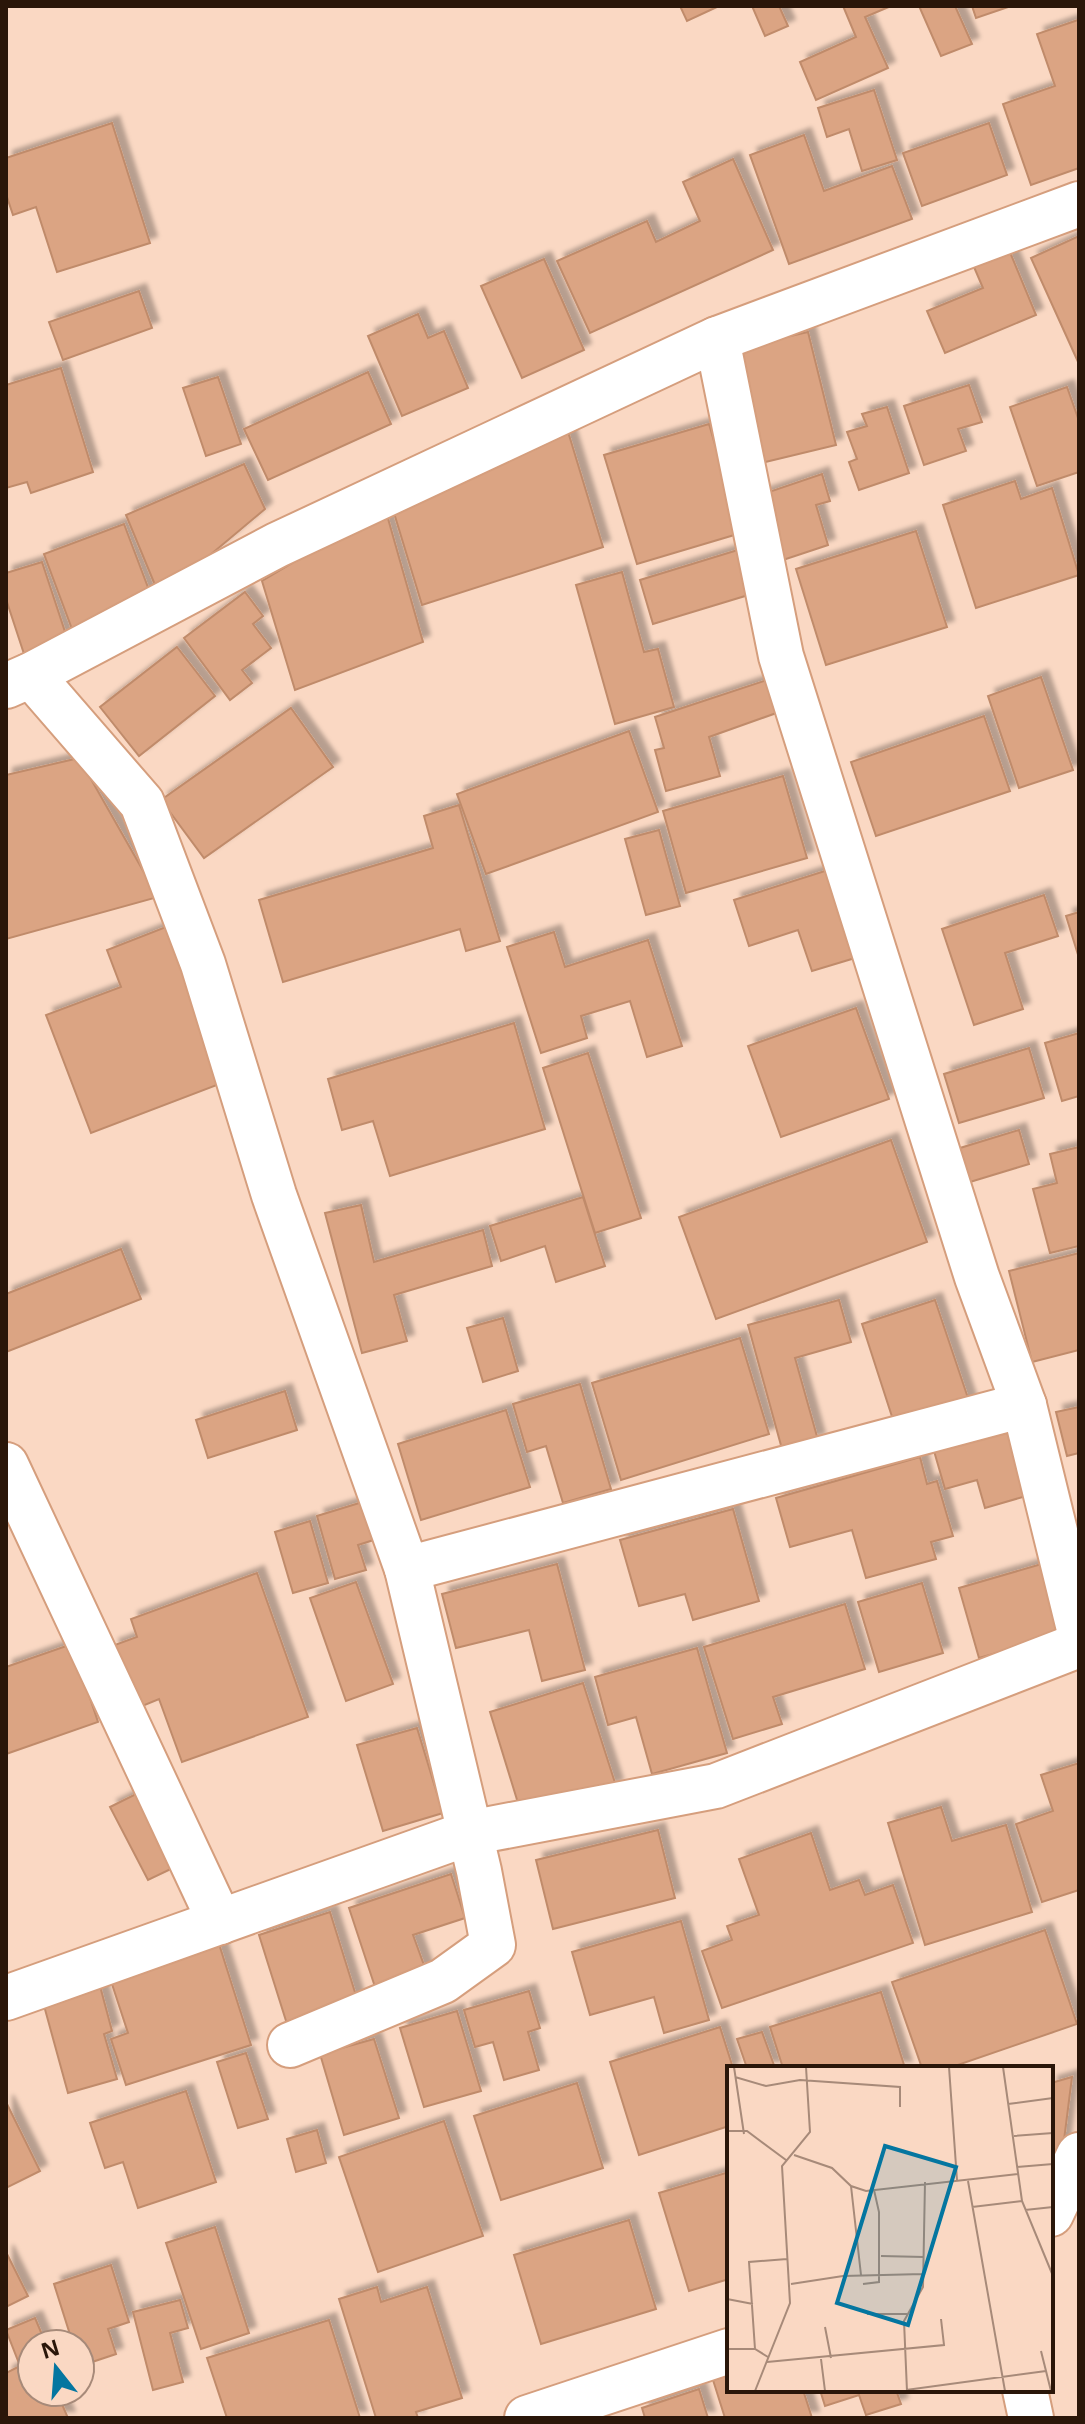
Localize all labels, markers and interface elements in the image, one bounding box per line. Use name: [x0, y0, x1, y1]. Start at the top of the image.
inset map: [727, 2066, 1053, 2392]
north arrow: [16, 2328, 96, 2408]
text: N: [37, 2331, 63, 2365]

